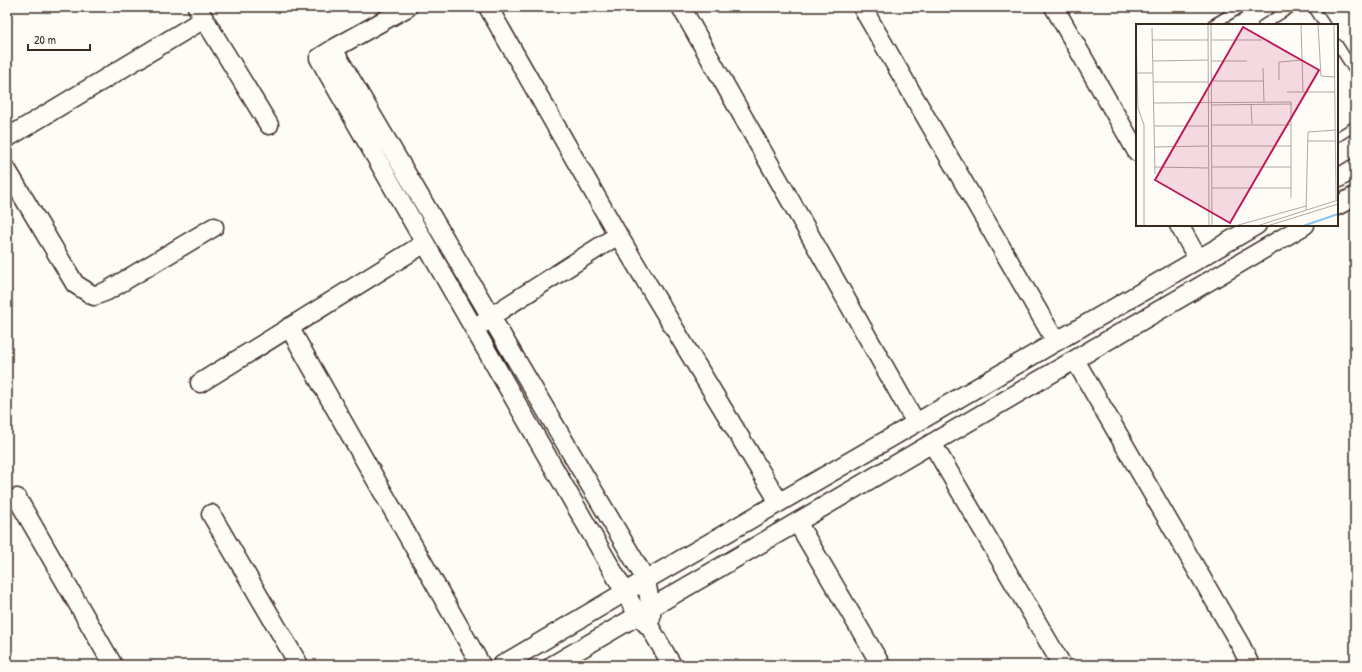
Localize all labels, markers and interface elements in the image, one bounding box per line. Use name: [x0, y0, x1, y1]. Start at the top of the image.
inset map: [1136, 24, 1338, 226]
scale bar: [28, 26, 90, 52]
text: 20 m: [34, 31, 56, 48]

